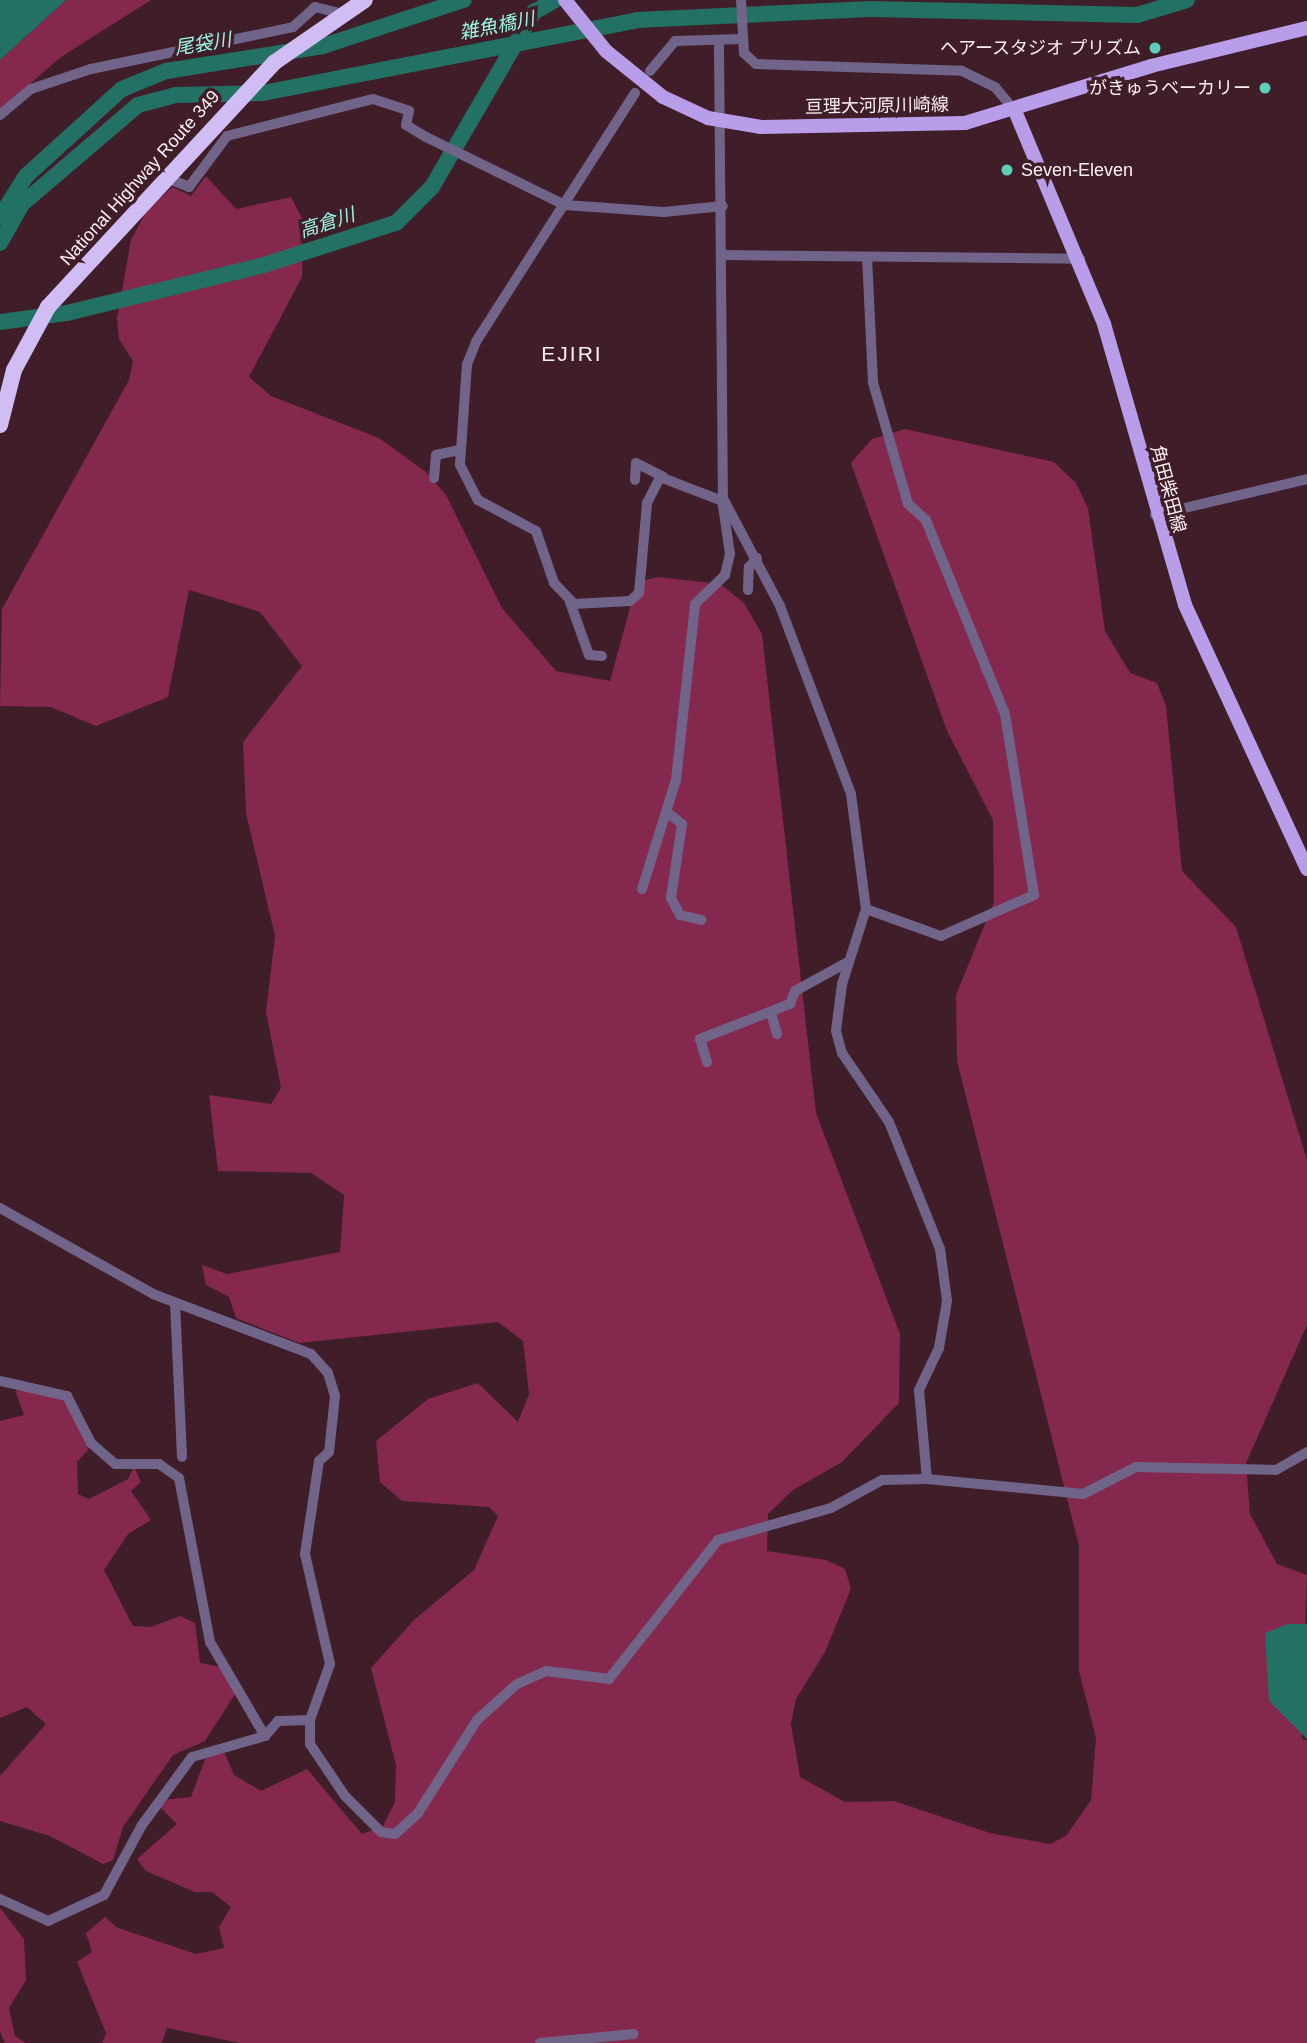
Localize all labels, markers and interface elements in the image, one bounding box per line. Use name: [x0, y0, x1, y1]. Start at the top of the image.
water label: 雑魚橋川: [458, 8, 536, 44]
water label: 尾袋川: [173, 28, 233, 60]
place label: ヘアースタジオ プリズム: [939, 37, 1141, 59]
marker: ヘアースタジオ プリズム: [1147, 40, 1163, 56]
place label: がきゅうベーカリー: [1089, 77, 1251, 99]
marker: がきゅうベーカリー: [1257, 80, 1273, 96]
street label: National Highway Route 349: [56, 86, 224, 270]
street label: 亘理大河原川崎線: [805, 94, 949, 118]
place label: Seven-Eleven: [1021, 159, 1133, 181]
marker: Seven-Eleven: [999, 162, 1015, 178]
water label: 高倉川: [296, 203, 358, 243]
district label: EJIRI: [542, 341, 602, 367]
street label: 角田柴田線: [1146, 443, 1190, 535]

